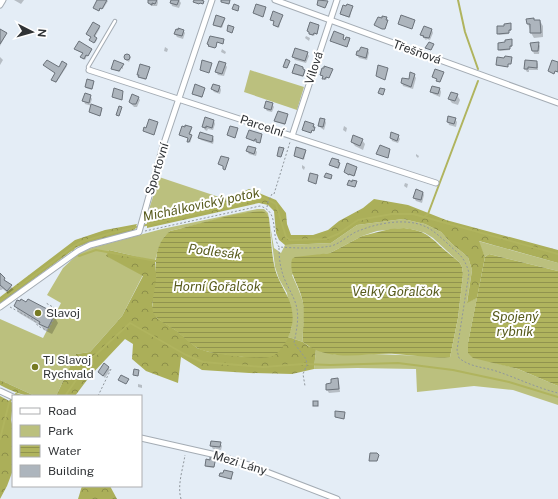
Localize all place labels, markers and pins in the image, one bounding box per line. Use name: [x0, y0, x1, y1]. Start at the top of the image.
place label: Slavoj: [46, 306, 80, 320]
marker: Slavoj: [33, 308, 43, 318]
place label: TJ Slavoj Rychvald: [43, 353, 94, 381]
marker: TJ Slavoj Rychvald: [30, 362, 40, 372]

